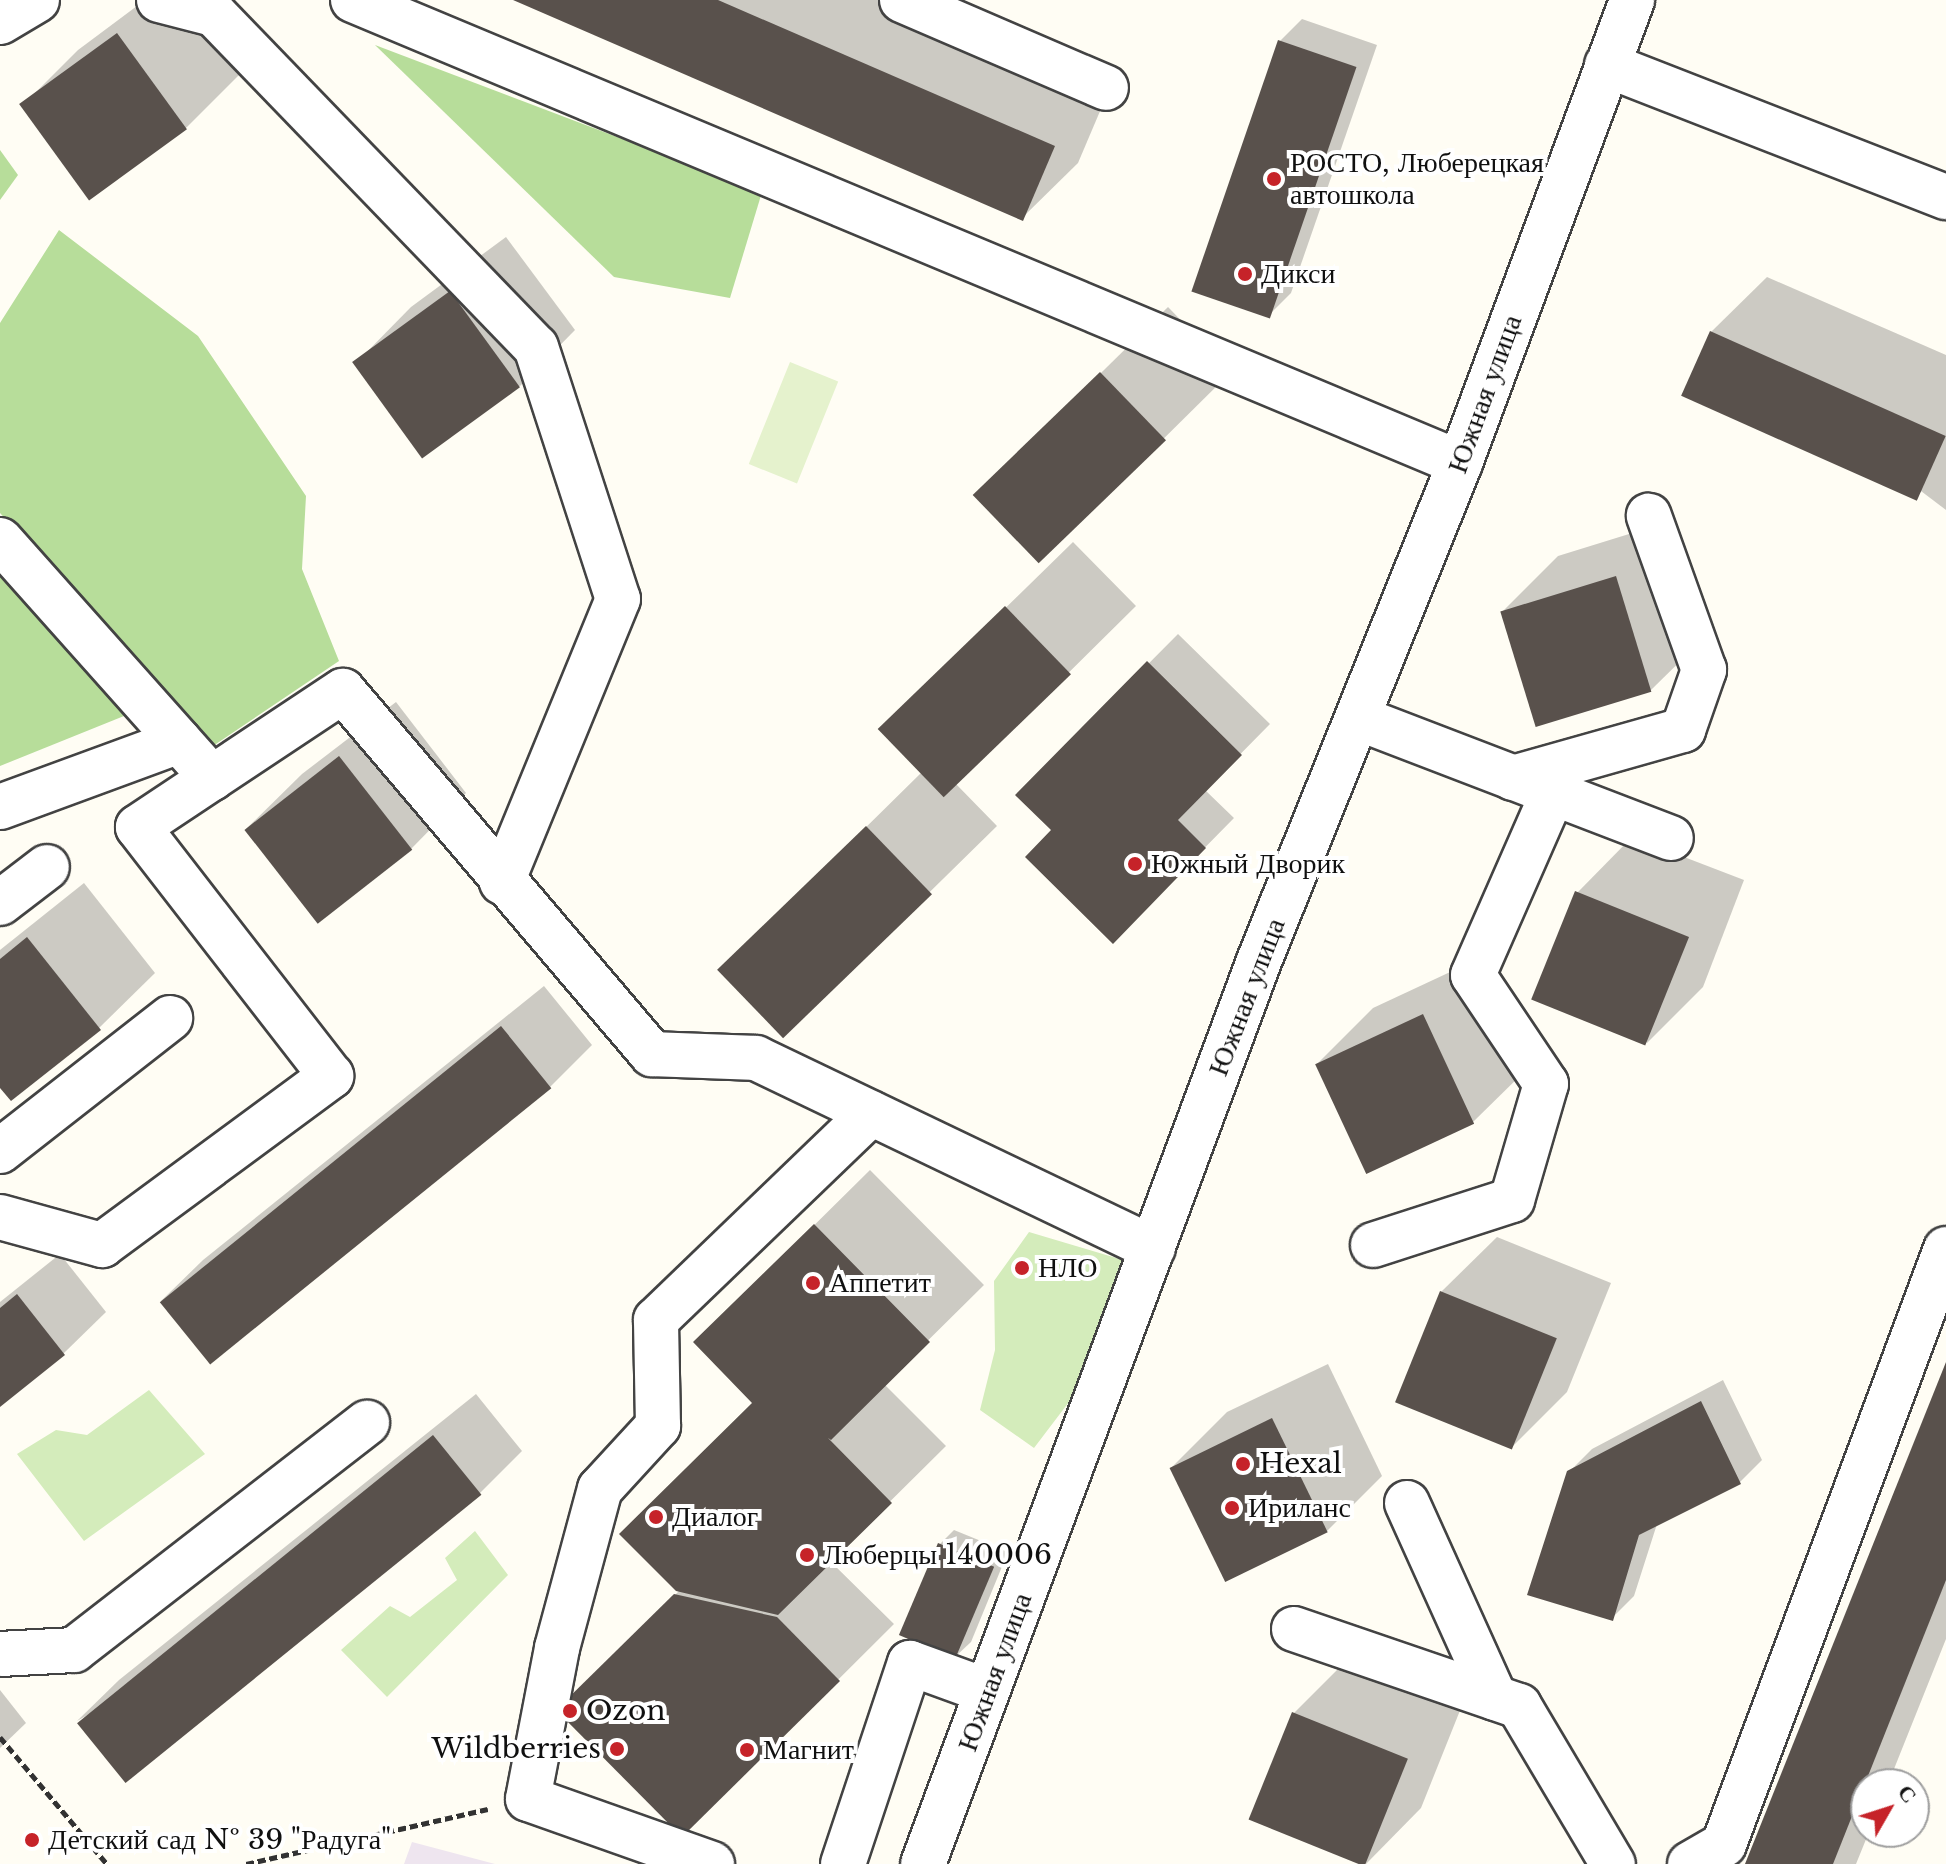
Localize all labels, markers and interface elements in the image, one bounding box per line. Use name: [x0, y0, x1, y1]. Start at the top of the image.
place label: РОСТО, Люберецкая автошкола: [1290, 146, 1544, 212]
marker: РОСТО, Люберецкая автошкола: [1265, 170, 1283, 188]
place label: Дикси: [1261, 257, 1335, 291]
marker: Дикси: [1236, 265, 1254, 283]
street label: Южная улица: [1441, 310, 1529, 478]
place label: Южный Дворик: [1151, 847, 1345, 881]
marker: Южный Дворик: [1126, 855, 1144, 873]
street label: Южная улица: [1202, 914, 1292, 1080]
place label: НЛО: [1038, 1251, 1097, 1285]
marker: НЛО: [1013, 1259, 1031, 1277]
place label: Аппетит: [829, 1266, 931, 1300]
marker: Аппетит: [804, 1274, 822, 1292]
place label: Hexal: [1259, 1447, 1342, 1481]
marker: Hexal: [1234, 1455, 1252, 1473]
place label: Ириланс: [1248, 1491, 1351, 1525]
marker: Ириланс: [1223, 1499, 1241, 1517]
place label: Диалог: [672, 1500, 758, 1534]
marker: Диалог: [647, 1508, 665, 1526]
place label: Люберцы 140006: [823, 1538, 1052, 1572]
marker: Люберцы 140006: [798, 1546, 816, 1564]
street label: Южная улица: [951, 1588, 1039, 1756]
place label: Ozon: [586, 1694, 665, 1728]
marker: Ozon: [561, 1702, 579, 1720]
place label: Wildberries: [431, 1732, 601, 1766]
place label: Магнит: [763, 1733, 854, 1767]
marker: Wildberries: [608, 1740, 626, 1758]
marker: Магнит: [738, 1741, 756, 1759]
north arrow: [1850, 1768, 1930, 1848]
text: С: [1892, 1779, 1923, 1809]
place label: Детский сад № 39 "Радуга": [48, 1823, 392, 1857]
marker: Детский сад № 39 "Радуга": [23, 1831, 41, 1849]

